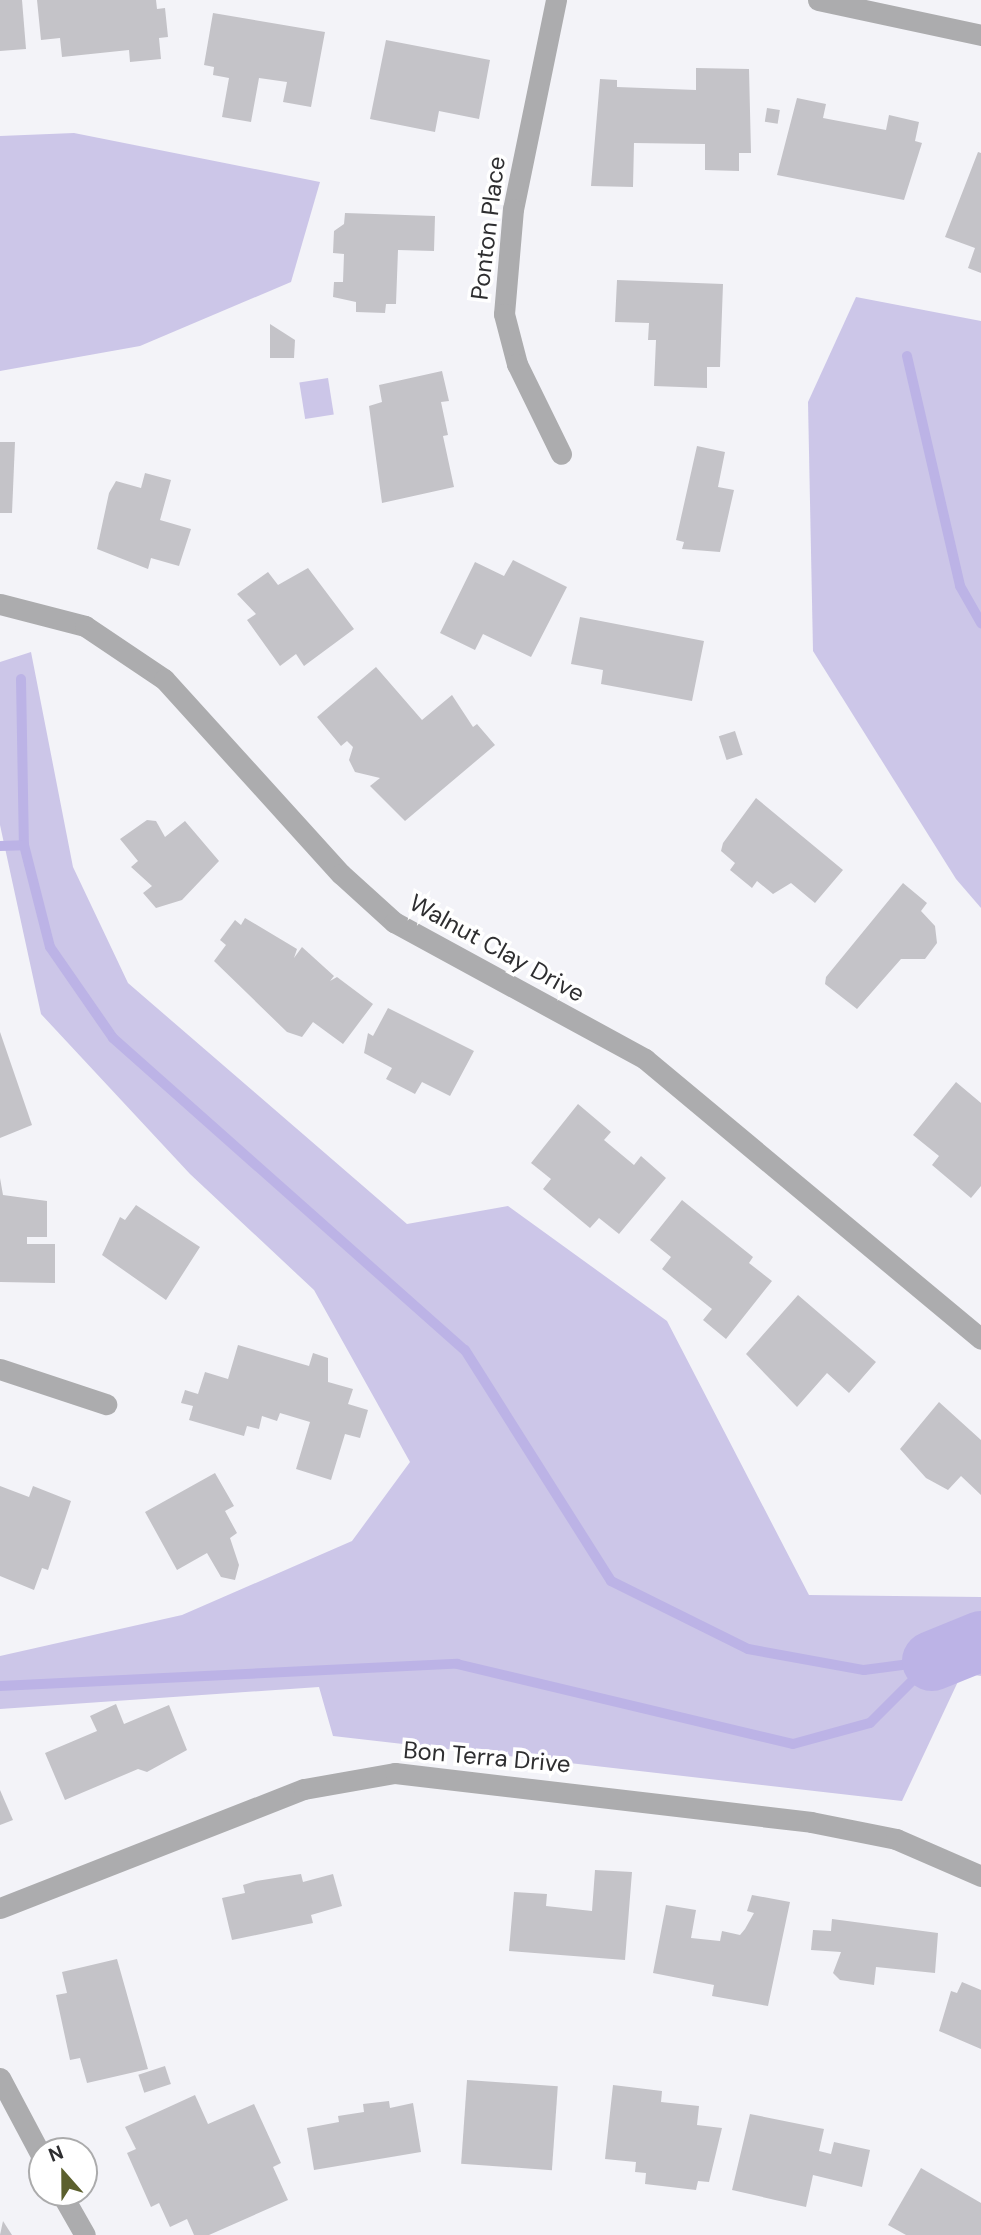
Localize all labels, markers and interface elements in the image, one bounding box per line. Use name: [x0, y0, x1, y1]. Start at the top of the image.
street label: Ponton Place: [465, 155, 511, 301]
street label: Walnut Clay Drive: [404, 888, 590, 1008]
street label: Bon Terra Drive: [402, 1735, 572, 1779]
north arrow: [28, 2137, 98, 2207]
text: N: [45, 2140, 67, 2168]

